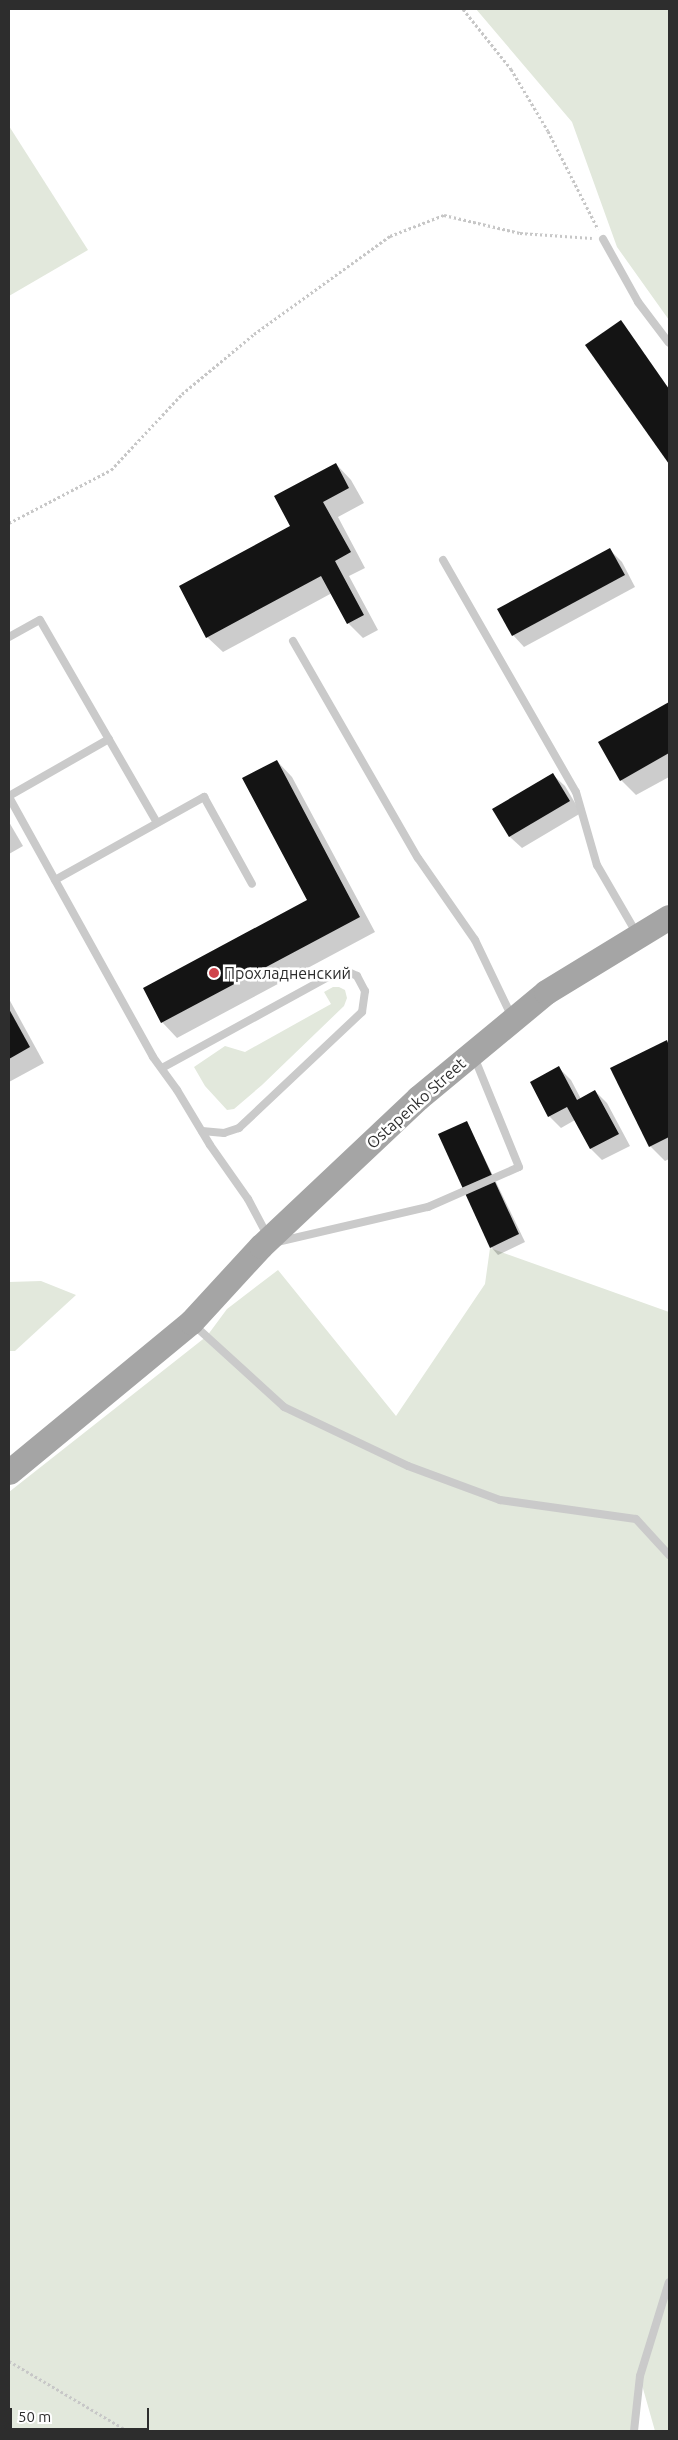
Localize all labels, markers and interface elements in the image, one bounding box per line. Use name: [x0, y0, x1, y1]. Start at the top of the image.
place label: Прохладненский: [224, 963, 351, 983]
marker: Прохладненский: [208, 967, 220, 979]
street label: Ostapenko Street: [363, 1054, 469, 1152]
scale bar: [12, 2398, 151, 2430]
text: 50 m: [18, 2408, 51, 2425]

